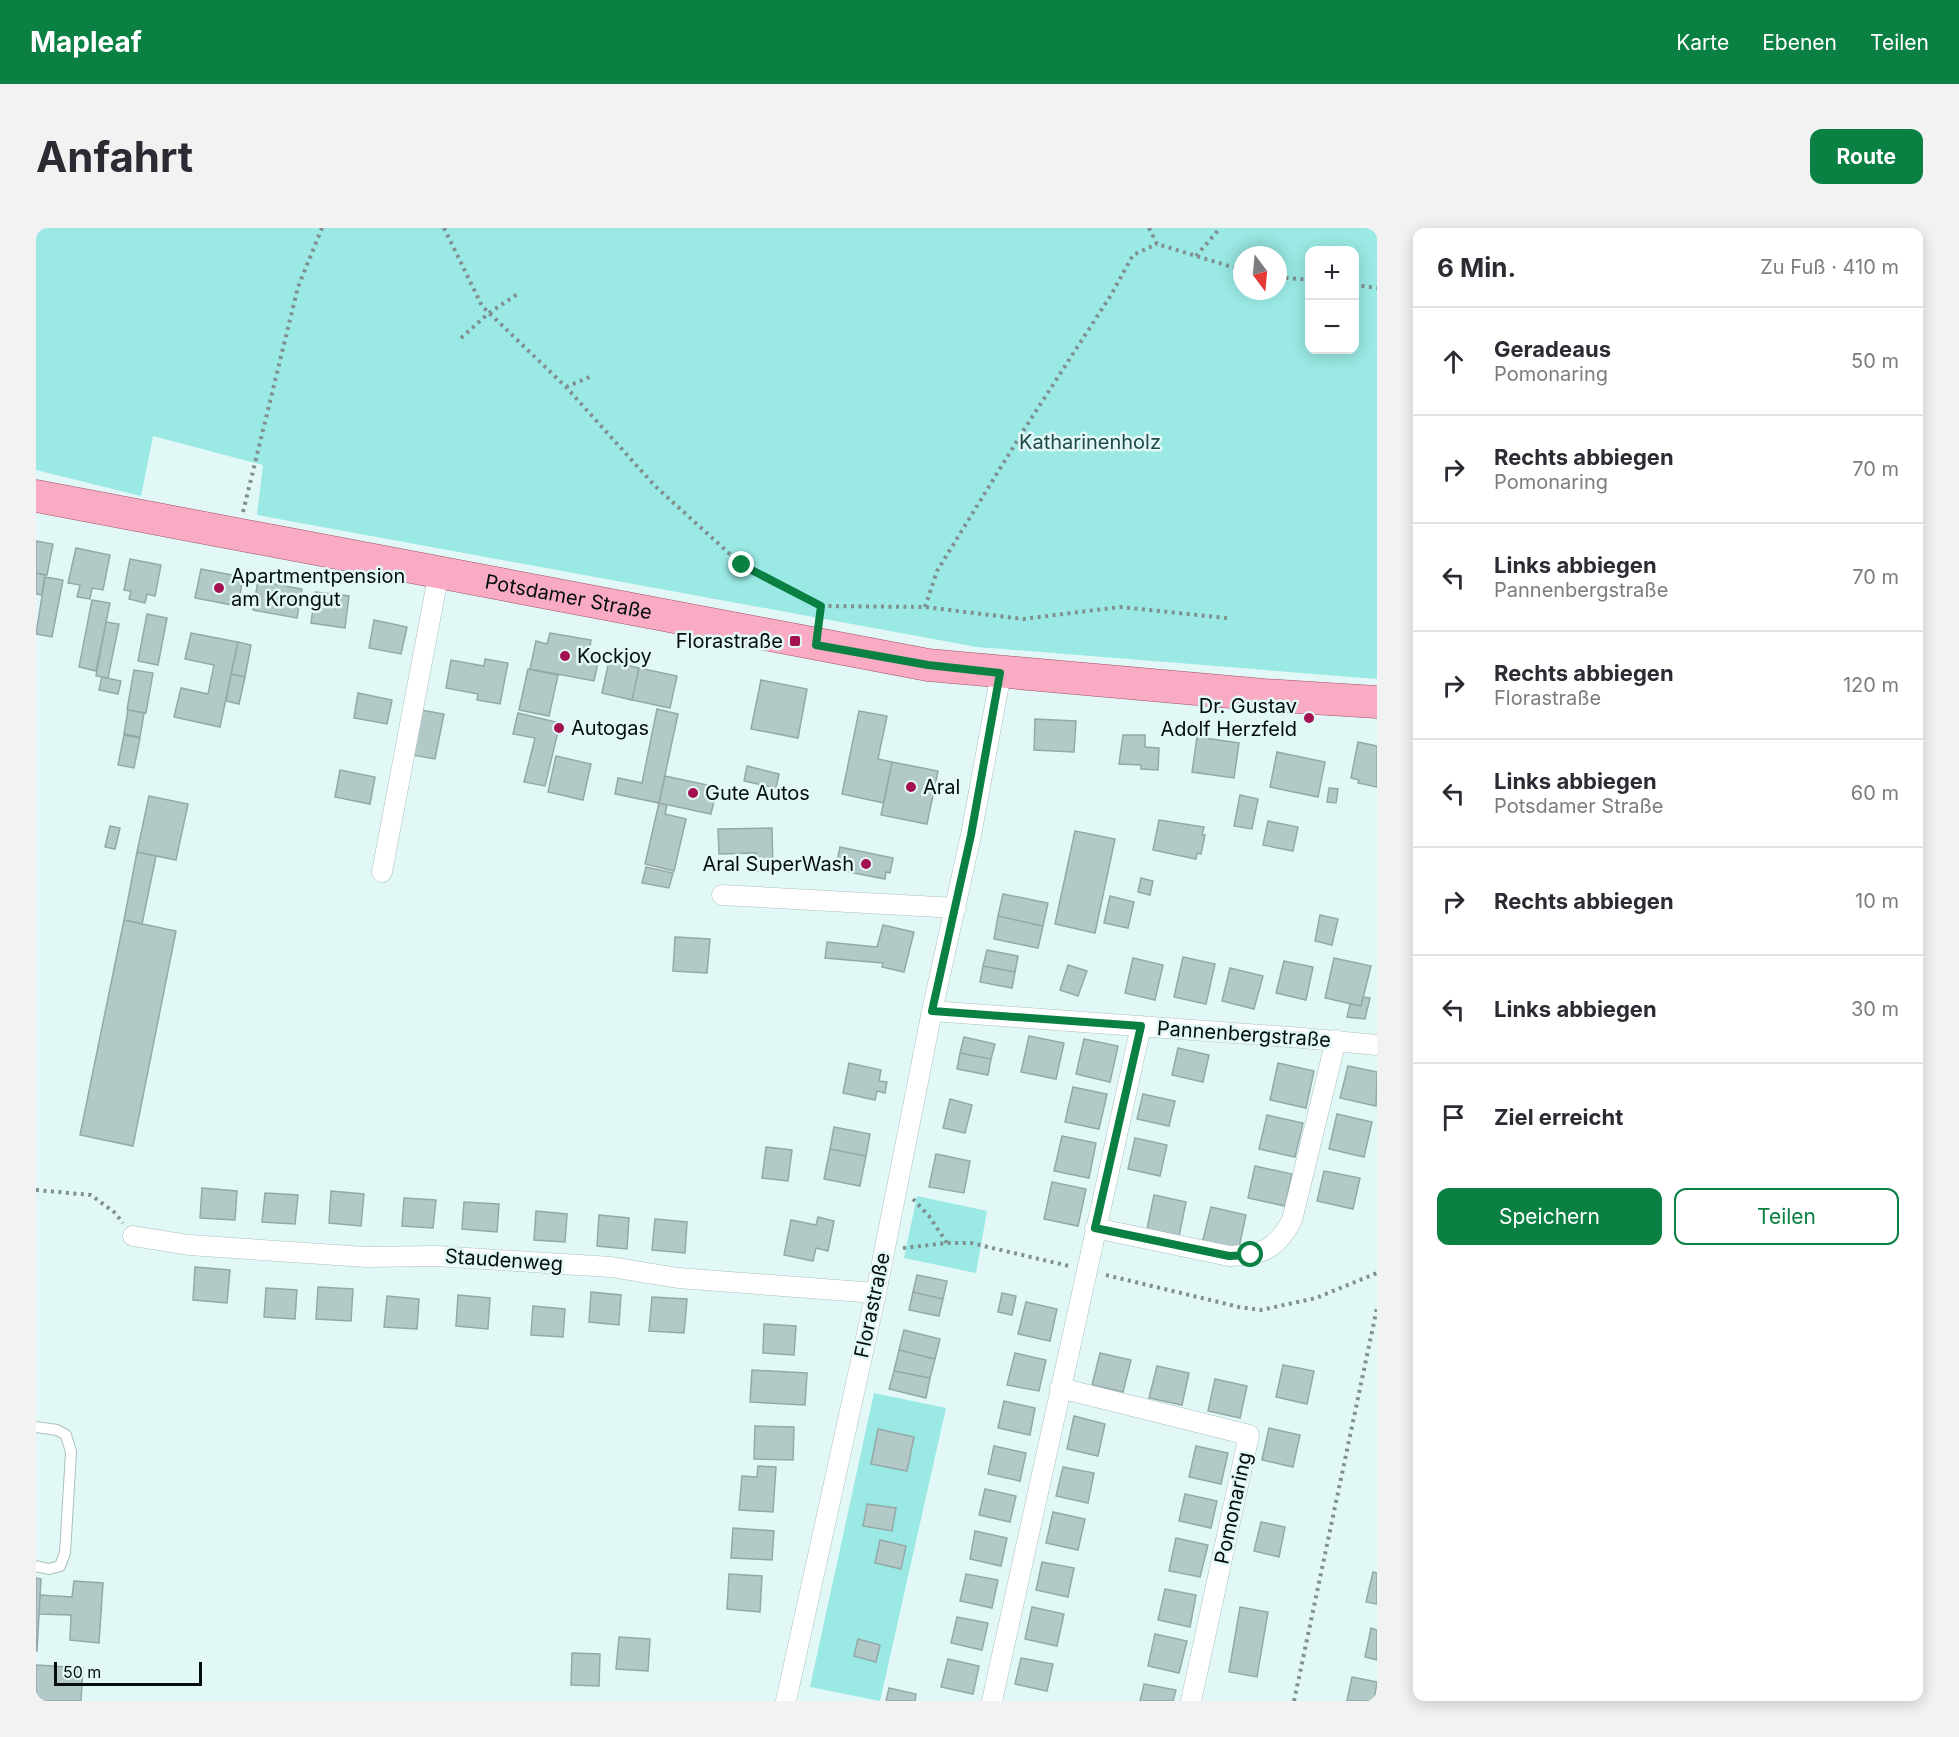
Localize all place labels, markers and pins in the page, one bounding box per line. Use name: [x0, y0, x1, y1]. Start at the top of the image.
place label: Apartmentpension am Krongut: [231, 564, 405, 611]
marker: Apartmentpension am Krongut: [212, 581, 226, 595]
place label: Florastraße: [676, 629, 783, 653]
marker: Florastraße: [788, 634, 802, 648]
place label: Kockjoy: [577, 644, 652, 668]
marker: Kockjoy: [558, 649, 572, 663]
place label: Dr. Gustav Adolf Herzfeld: [1160, 694, 1297, 741]
marker: Dr. Gustav Adolf Herzfeld: [1302, 711, 1316, 725]
place label: Autogas: [571, 716, 649, 740]
marker: Autogas: [552, 721, 566, 735]
place label: Aral: [923, 775, 960, 799]
marker: Aral: [904, 780, 918, 794]
place label: Gute Autos: [705, 781, 810, 805]
marker: Gute Autos: [686, 786, 700, 800]
place label: Aral SuperWash: [703, 852, 854, 876]
marker: Aral SuperWash: [859, 857, 873, 871]

